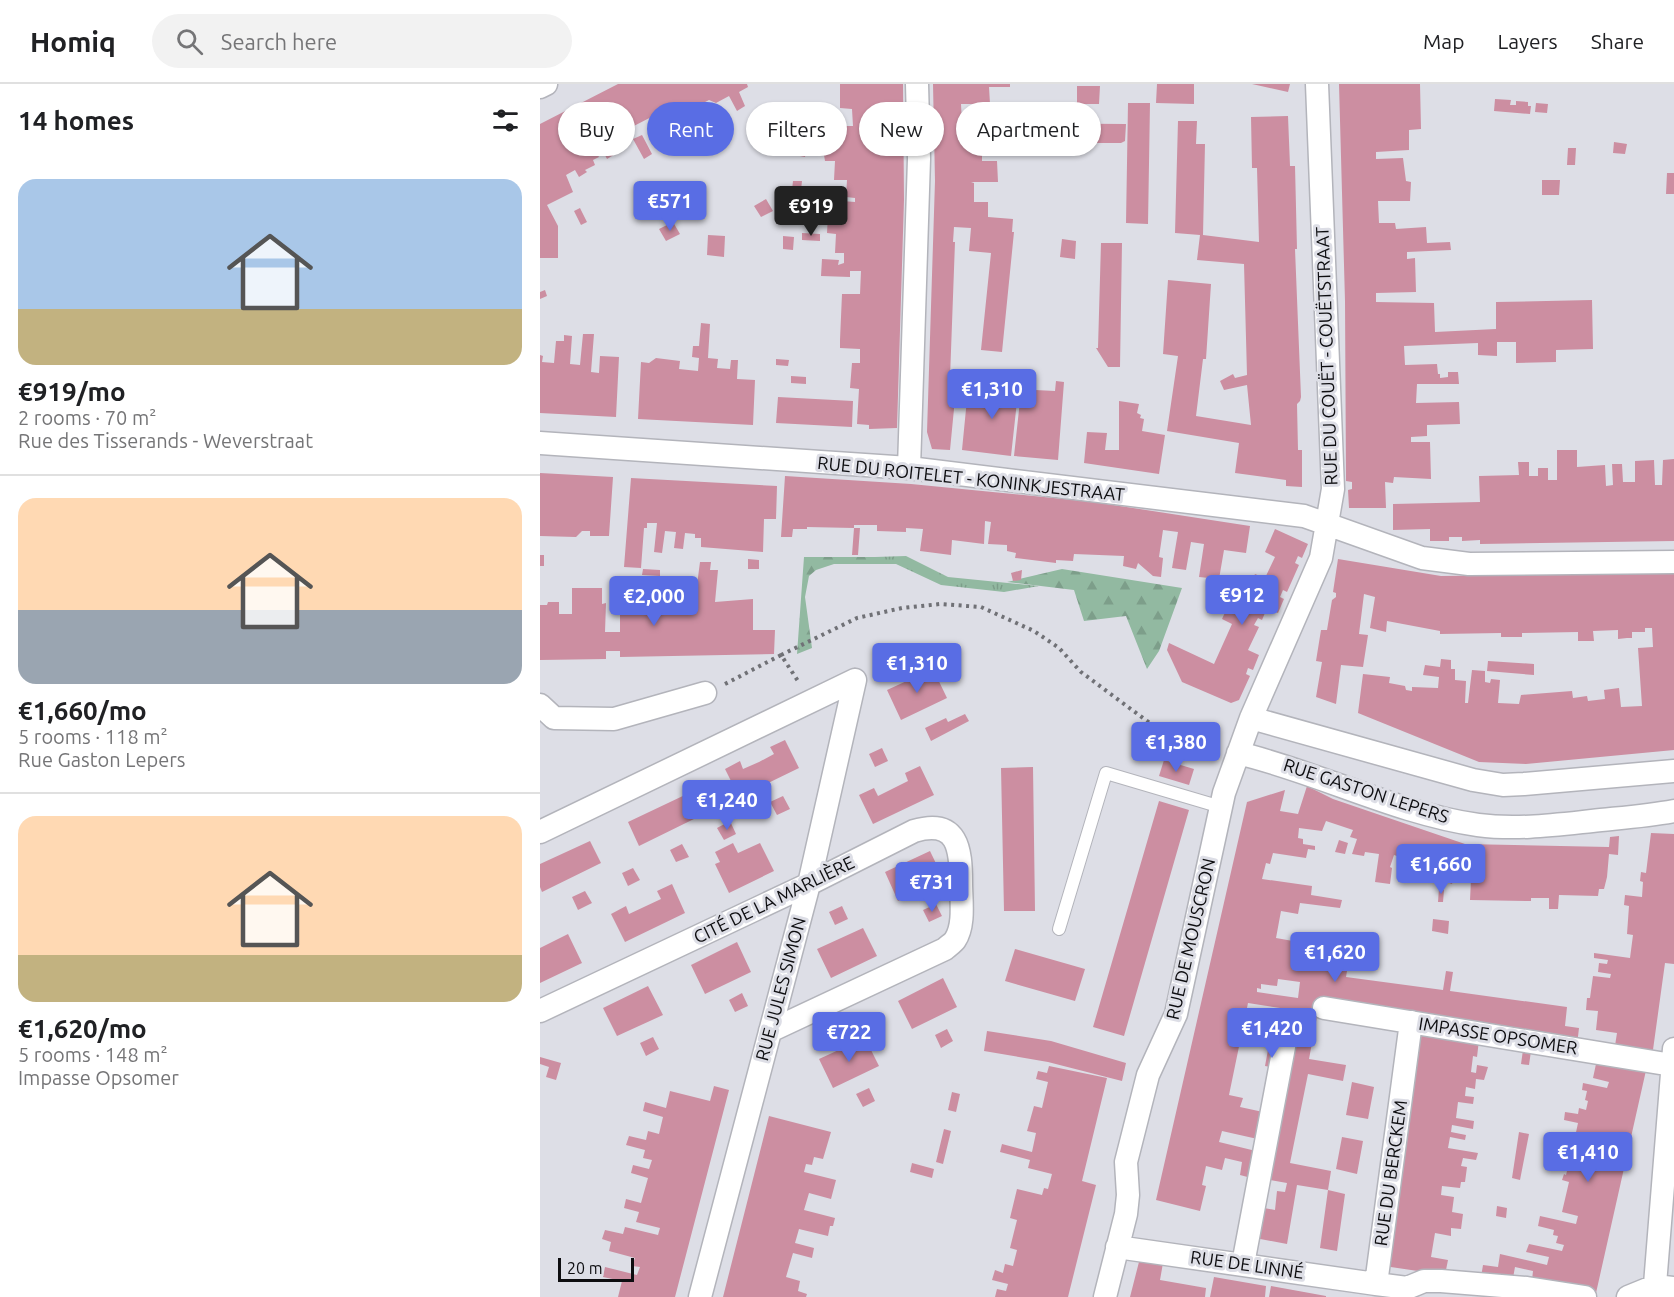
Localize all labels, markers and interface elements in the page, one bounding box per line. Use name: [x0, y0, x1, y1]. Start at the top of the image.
search box: [152, 14, 572, 68]
icon: search: [173, 25, 206, 58]
text: Homiq: [30, 26, 116, 57]
text: Search here: [221, 29, 337, 54]
text: Map: [1423, 29, 1464, 53]
text: Layers: [1497, 29, 1558, 53]
text: Share: [1591, 29, 1644, 53]
chip: Buy: [558, 102, 635, 156]
chip: Rent: [647, 102, 734, 156]
chip: Filters: [746, 102, 847, 156]
chip: New: [859, 102, 944, 156]
chip: Apartment: [956, 102, 1101, 156]
icon: filters: [489, 104, 522, 137]
text: 14 homes: [18, 106, 134, 135]
pin: €571: [634, 181, 706, 232]
pin: €919: [775, 186, 847, 237]
text: €571: [647, 189, 693, 212]
text: €919: [788, 194, 834, 217]
icon: home: [216, 218, 324, 326]
street label: RUE DU COUËT - COUËTSTRAAT: [1311, 226, 1341, 486]
pin: €1,310: [943, 369, 1041, 420]
text: €919/mo: [18, 377, 126, 406]
text: €1,310: [961, 377, 1023, 400]
text: 2 rooms · 70 m²: [18, 406, 156, 429]
text: Rue des Tisserands - Weverstraat: [18, 429, 313, 452]
street label: RUE DU ROITELET - KONINKJESTRAAT: [817, 452, 1126, 504]
icon: home: [216, 537, 324, 645]
pin: €912: [1206, 575, 1278, 626]
pin: €2,000: [605, 576, 703, 627]
text: €912: [1219, 583, 1265, 606]
text: €2,000: [623, 584, 685, 607]
pin: €1,310: [868, 643, 966, 694]
text: €1,310: [886, 651, 948, 674]
text: €1,660/mo: [18, 696, 147, 725]
pin: €1,380: [1127, 722, 1225, 773]
text: 5 rooms · 118 m²: [18, 725, 168, 748]
text: €1,380: [1145, 730, 1207, 753]
text: Rue Gaston Lepers: [18, 748, 185, 771]
street label: RUE GASTON LEPERS: [1281, 754, 1451, 826]
pin: €1,240: [678, 780, 776, 831]
text: €1,240: [696, 788, 758, 811]
pin: €1,660: [1392, 844, 1490, 895]
street label: CITÉ DE LA MARLIÈRE: [690, 851, 857, 947]
text: €1,660: [1410, 852, 1472, 875]
icon: home: [216, 855, 324, 963]
street label: RUE DE MOUSCRON: [1162, 856, 1218, 1021]
pin: €731: [896, 862, 968, 913]
text: €731: [909, 870, 955, 893]
street label: RUE JULES SIMON: [751, 915, 809, 1063]
pin: €1,620: [1286, 932, 1384, 983]
text: €1,620: [1304, 940, 1366, 963]
pin: €1,420: [1223, 1008, 1321, 1059]
pin: €722: [813, 1012, 885, 1063]
street label: IMPASSE OPSOMER: [1417, 1013, 1579, 1057]
text: €1,620/mo: [18, 1014, 147, 1043]
text: €1,420: [1241, 1016, 1303, 1039]
text: €722: [826, 1020, 872, 1043]
text: 5 rooms · 148 m²: [18, 1043, 168, 1066]
text: Impasse Opsomer: [18, 1066, 179, 1089]
street label: RUE DU BERCKEM: [1370, 1099, 1410, 1247]
pin: €1,410: [1539, 1132, 1637, 1183]
text: €1,410: [1557, 1140, 1619, 1163]
street label: RUE DE LINNÉ: [1189, 1245, 1305, 1282]
scale bar: [558, 1255, 634, 1282]
text: 20 m: [567, 1259, 603, 1277]

